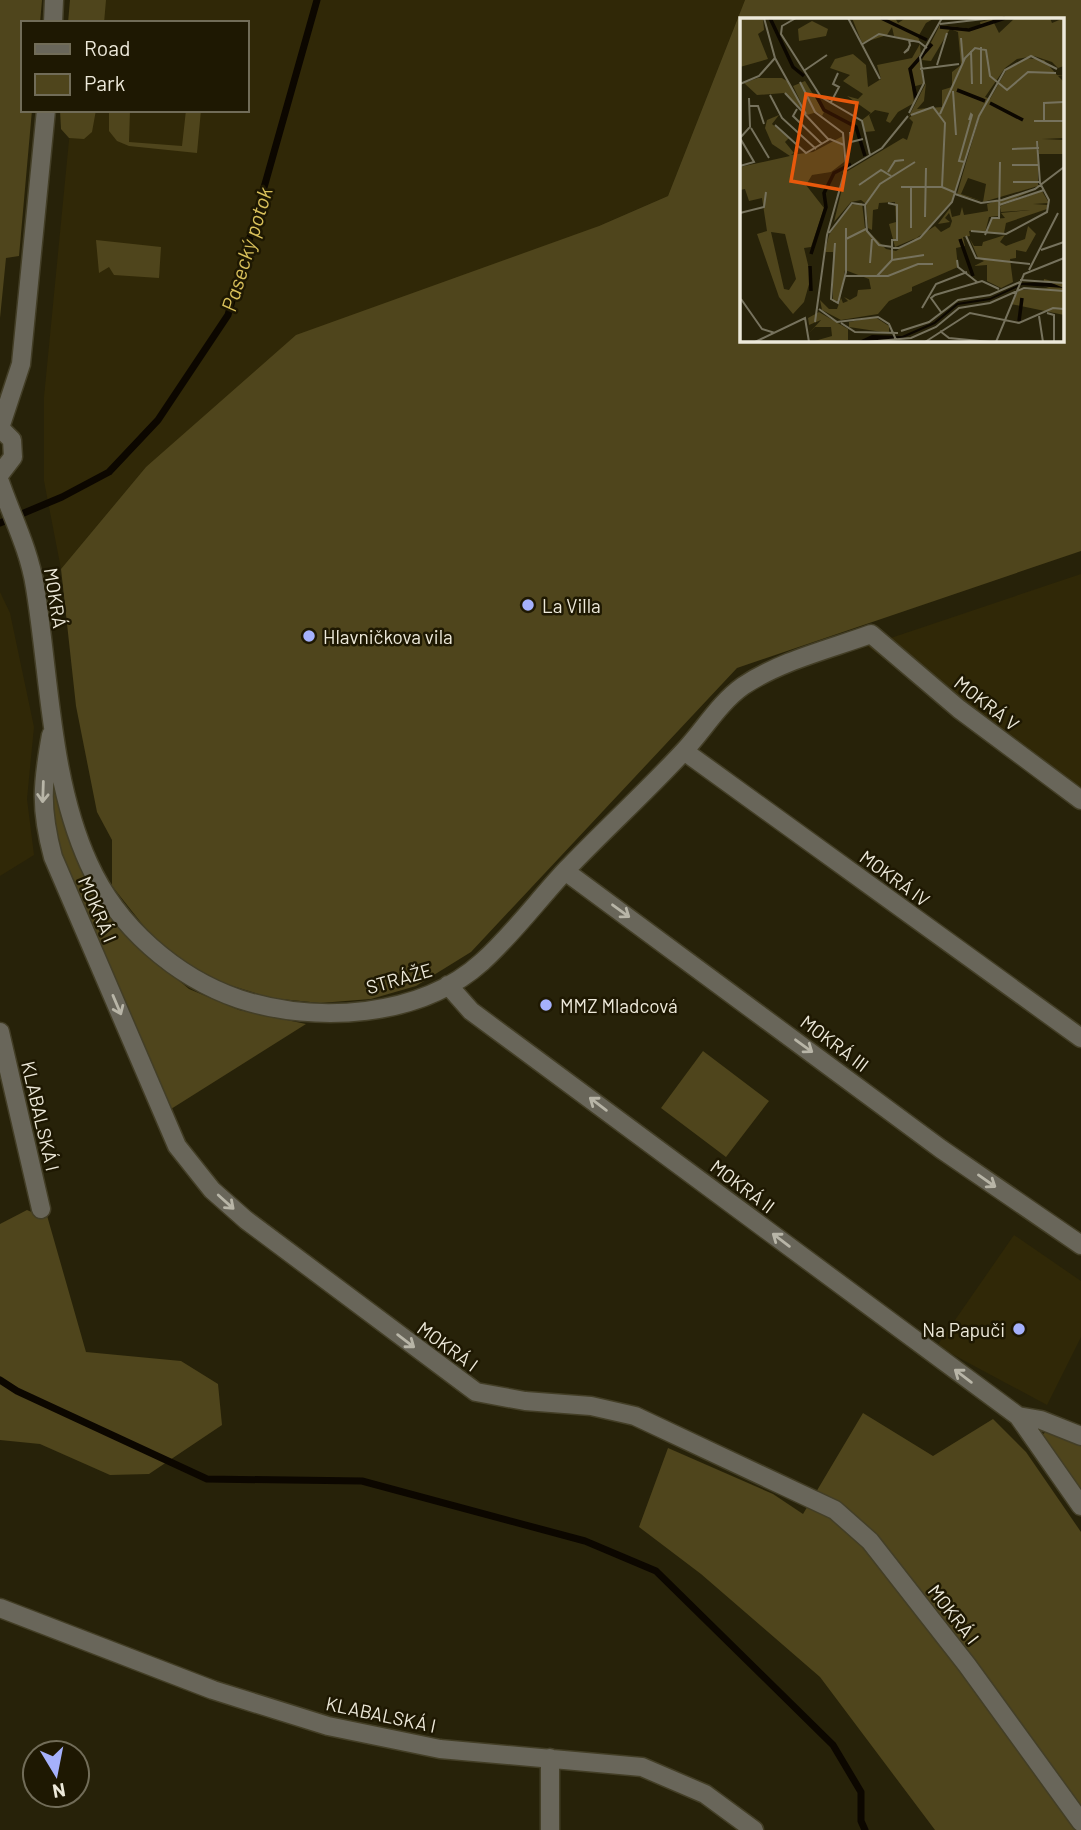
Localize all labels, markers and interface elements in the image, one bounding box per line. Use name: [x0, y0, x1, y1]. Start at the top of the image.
inset map: [740, 18, 1064, 341]
legend: [21, 21, 248, 112]
text: Road: [84, 35, 130, 60]
text: Park: [84, 70, 125, 95]
water label: Pasecký potok: [215, 183, 277, 314]
street label: MOKRÁ: [40, 566, 72, 630]
place label: La Villa: [542, 594, 601, 617]
marker: La Villa: [520, 597, 536, 613]
place label: Hlavničkova vila: [323, 625, 453, 648]
marker: Hlavničkova vila: [301, 628, 317, 644]
street label: MOKRÁ V: [950, 671, 1024, 735]
one-way arrow: [36, 781, 49, 804]
street label: MOKRÁ IV: [856, 845, 934, 911]
street label: MOKRÁ I: [74, 872, 122, 946]
one-way arrow: [611, 903, 630, 918]
street label: STRÁŽE: [363, 958, 435, 998]
one-way arrow: [111, 994, 124, 1016]
place label: MMZ Mladcová: [560, 994, 678, 1017]
marker: MMZ Mladcová: [538, 997, 554, 1013]
street label: MOKRÁ III: [796, 1010, 874, 1076]
one-way arrow: [794, 1038, 813, 1053]
street label: KLABALSKÁ I: [17, 1059, 65, 1173]
one-way arrow: [589, 1097, 608, 1112]
street label: MOKRÁ II: [706, 1154, 780, 1218]
one-way arrow: [977, 1174, 996, 1188]
one-way arrow: [217, 1194, 235, 1210]
one-way arrow: [771, 1233, 790, 1248]
street label: MOKRÁ I: [413, 1316, 483, 1376]
place label: Na Papuči: [922, 1318, 1005, 1341]
marker: Na Papuči: [1011, 1321, 1027, 1337]
one-way arrow: [396, 1334, 414, 1349]
one-way arrow: [954, 1368, 973, 1383]
street label: MOKRÁ I: [924, 1579, 984, 1649]
street label: KLABALSKÁ I: [324, 1691, 438, 1737]
north arrow: [21, 1739, 91, 1809]
text: N: [51, 1779, 67, 1804]

